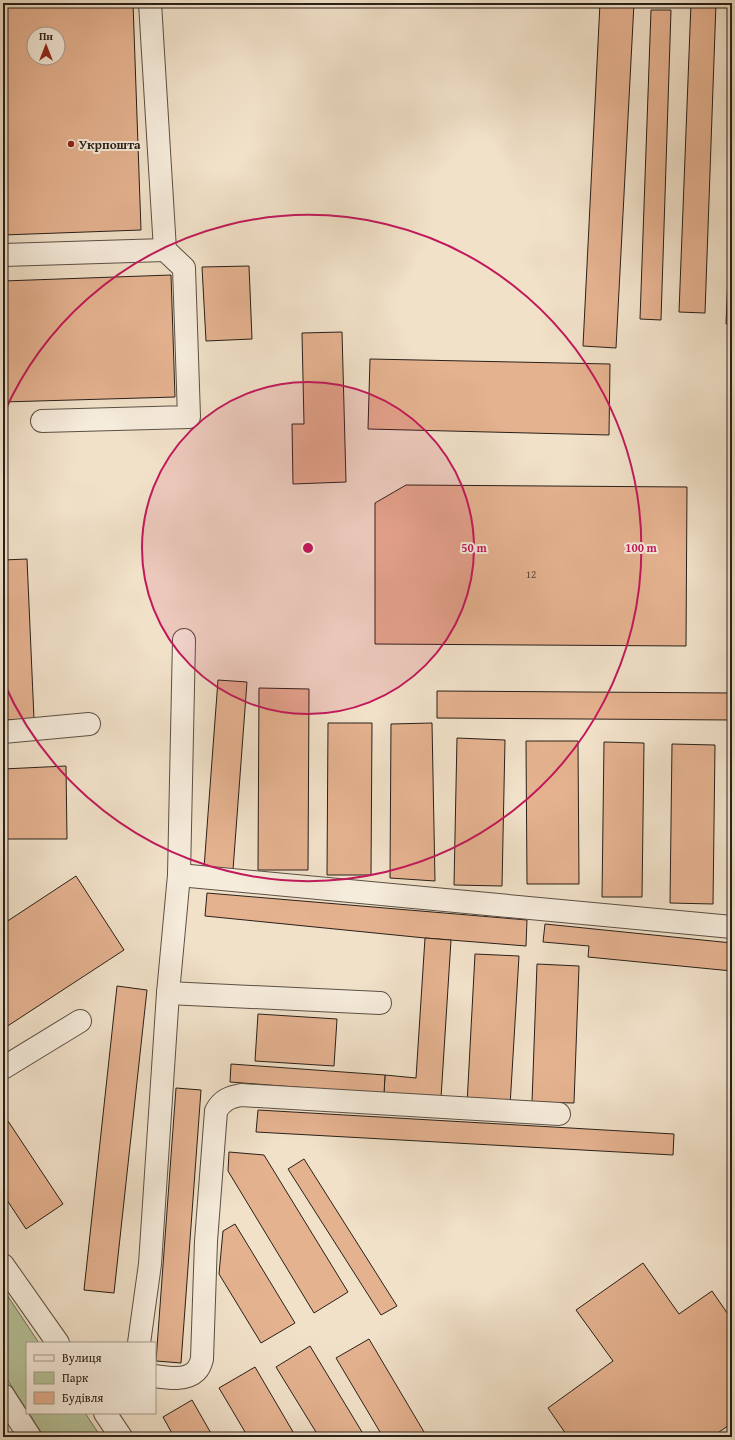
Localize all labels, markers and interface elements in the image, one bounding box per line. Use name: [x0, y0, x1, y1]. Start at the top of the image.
north arrow: [26, 26, 66, 66]
text: Пн: [39, 28, 53, 44]
place label: Укрпошта: [79, 135, 141, 154]
marker: Укрпошта: [66, 139, 76, 149]
text: 50 m: [461, 539, 487, 556]
text: 100 m: [625, 539, 658, 556]
centre of rings: [301, 541, 315, 555]
house number: 12: [526, 566, 536, 582]
legend: [26, 1342, 156, 1414]
text: Вулиця: [62, 1349, 102, 1366]
text: Парк: [62, 1369, 89, 1386]
text: Будівля: [62, 1389, 103, 1406]

